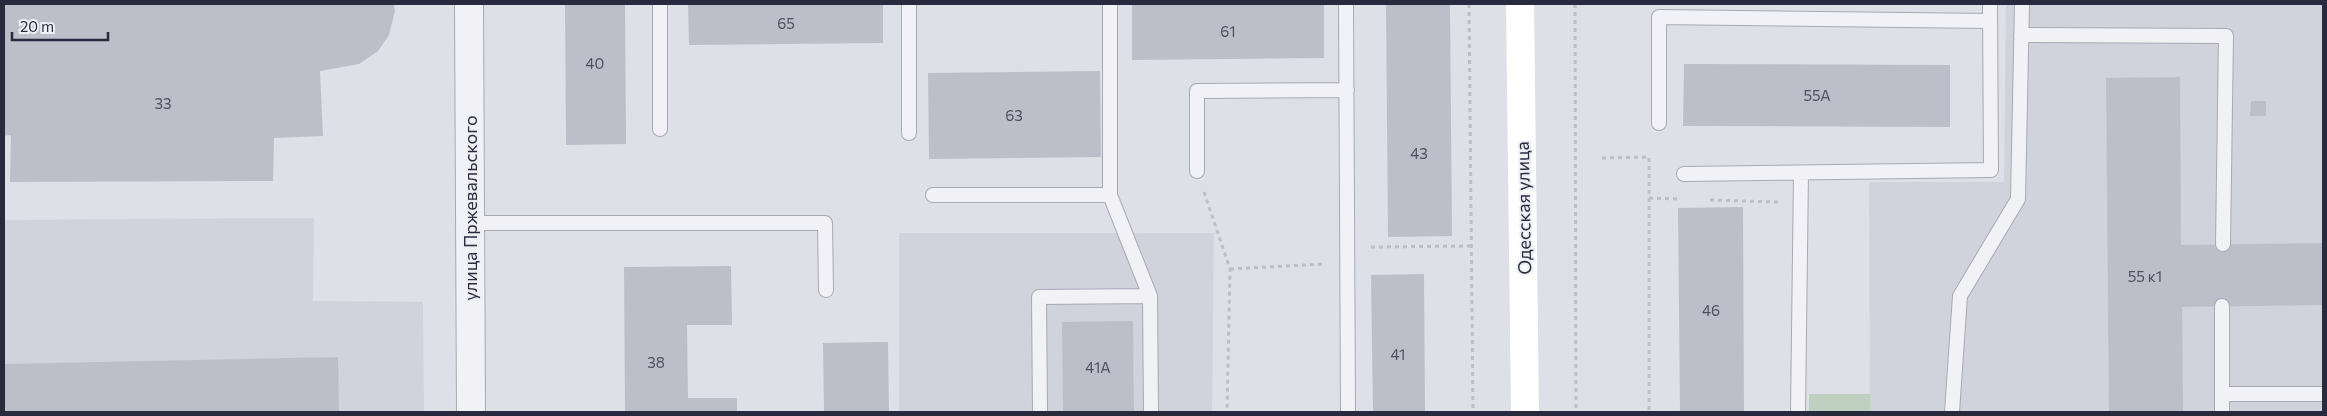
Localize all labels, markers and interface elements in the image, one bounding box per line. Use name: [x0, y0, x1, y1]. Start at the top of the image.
scale bar: [12, 10, 109, 42]
house number: 65: [777, 14, 795, 32]
text: 20 m: [20, 17, 54, 35]
house number: 61: [1220, 22, 1236, 40]
house number: 40: [586, 54, 604, 72]
house number: 55А: [1803, 86, 1831, 104]
house number: 33: [154, 94, 172, 112]
house number: 63: [1005, 106, 1023, 124]
street label: улица Пржевальского: [459, 115, 481, 301]
street label: Одесская улица: [1511, 141, 1535, 275]
house number: 43: [1410, 144, 1428, 162]
house number: 55 к1: [2128, 267, 2162, 285]
house number: 46: [1702, 301, 1720, 319]
house number: 41: [1391, 345, 1405, 363]
house number: 38: [647, 353, 665, 371]
house number: 41А: [1085, 358, 1111, 376]

